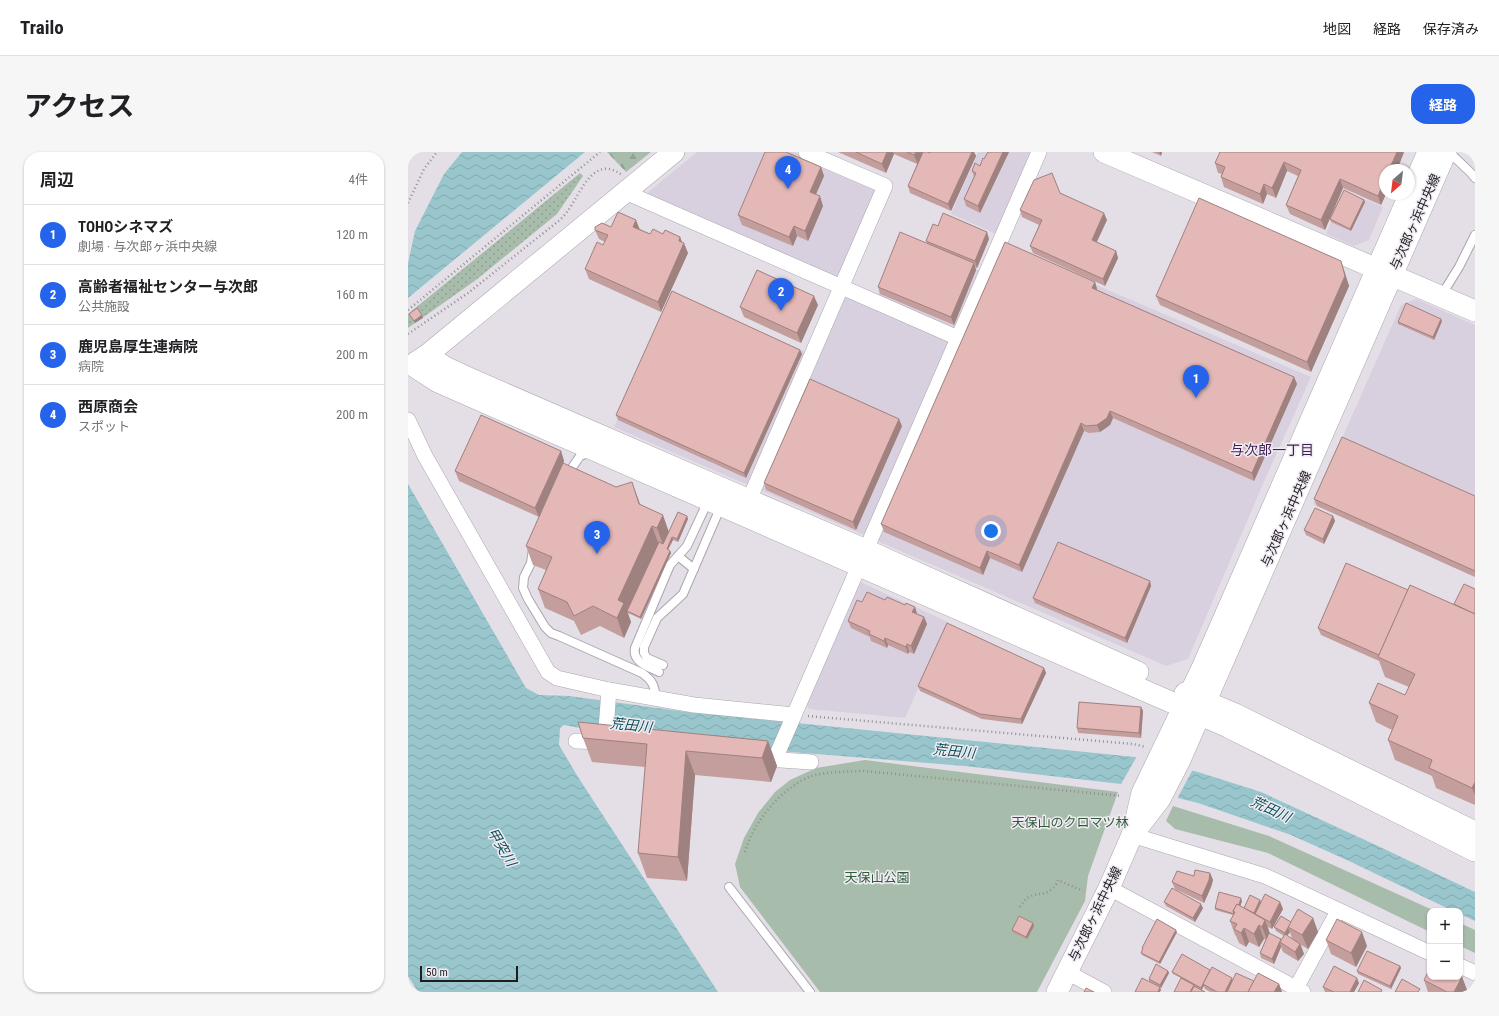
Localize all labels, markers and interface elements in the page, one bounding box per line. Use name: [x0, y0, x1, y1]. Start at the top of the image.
text: Trailo: [20, 16, 64, 39]
text: 地図: [1323, 21, 1351, 37]
text: 経路: [1373, 21, 1401, 37]
text: 保存済み: [1423, 21, 1479, 37]
button: 経路: [1411, 84, 1475, 124]
text: アクセス: [24, 90, 135, 123]
pin: 4: [775, 156, 801, 189]
north arrow: [1379, 164, 1415, 200]
text: 周辺: [40, 170, 74, 190]
street label: 与次郎ヶ浜中央線: [1387, 171, 1443, 273]
text: 4件: [349, 172, 368, 187]
text: TOHOシネマズ: [78, 218, 173, 236]
text: 1: [50, 227, 56, 242]
text: 120 m: [336, 227, 368, 242]
text: 劇場 · 与次郎ヶ浜中央線: [78, 239, 217, 254]
text: 高齢者福祉センター与次郎: [78, 278, 258, 296]
pin: 2: [768, 278, 794, 311]
text: 2: [50, 287, 56, 302]
text: 160 m: [336, 287, 368, 302]
text: 公共施設: [78, 299, 130, 314]
text: 鹿児島厚生連病院: [78, 338, 198, 356]
text: 3: [50, 347, 56, 362]
text: 200 m: [336, 347, 368, 362]
text: 病院: [78, 359, 104, 374]
pin: 1: [1183, 365, 1209, 398]
text: 西原商会: [78, 398, 138, 416]
text: 4: [50, 407, 56, 422]
text: 200 m: [336, 407, 368, 422]
text: スポット: [78, 419, 130, 434]
district label: 与次郎一丁目: [1230, 442, 1314, 458]
street label: 与次郎ヶ浜中央線: [1258, 468, 1314, 570]
pin: 3: [584, 521, 610, 554]
your location: [981, 521, 1001, 541]
water label: 荒田川: [609, 715, 655, 735]
water label: 荒田川: [932, 741, 978, 761]
water label: 荒田川: [1249, 793, 1295, 826]
park label: 天保山のクロマツ林: [1011, 815, 1129, 830]
water label: 甲突川: [484, 825, 521, 871]
street label: 与次郎ヶ浜中央線: [1065, 864, 1125, 964]
park label: 天保山公園: [844, 870, 910, 885]
map controls: [1427, 908, 1463, 980]
button: +: [1427, 908, 1463, 944]
button: −: [1427, 944, 1463, 980]
scale bar: [420, 964, 518, 983]
text: 50 m: [426, 966, 448, 979]

